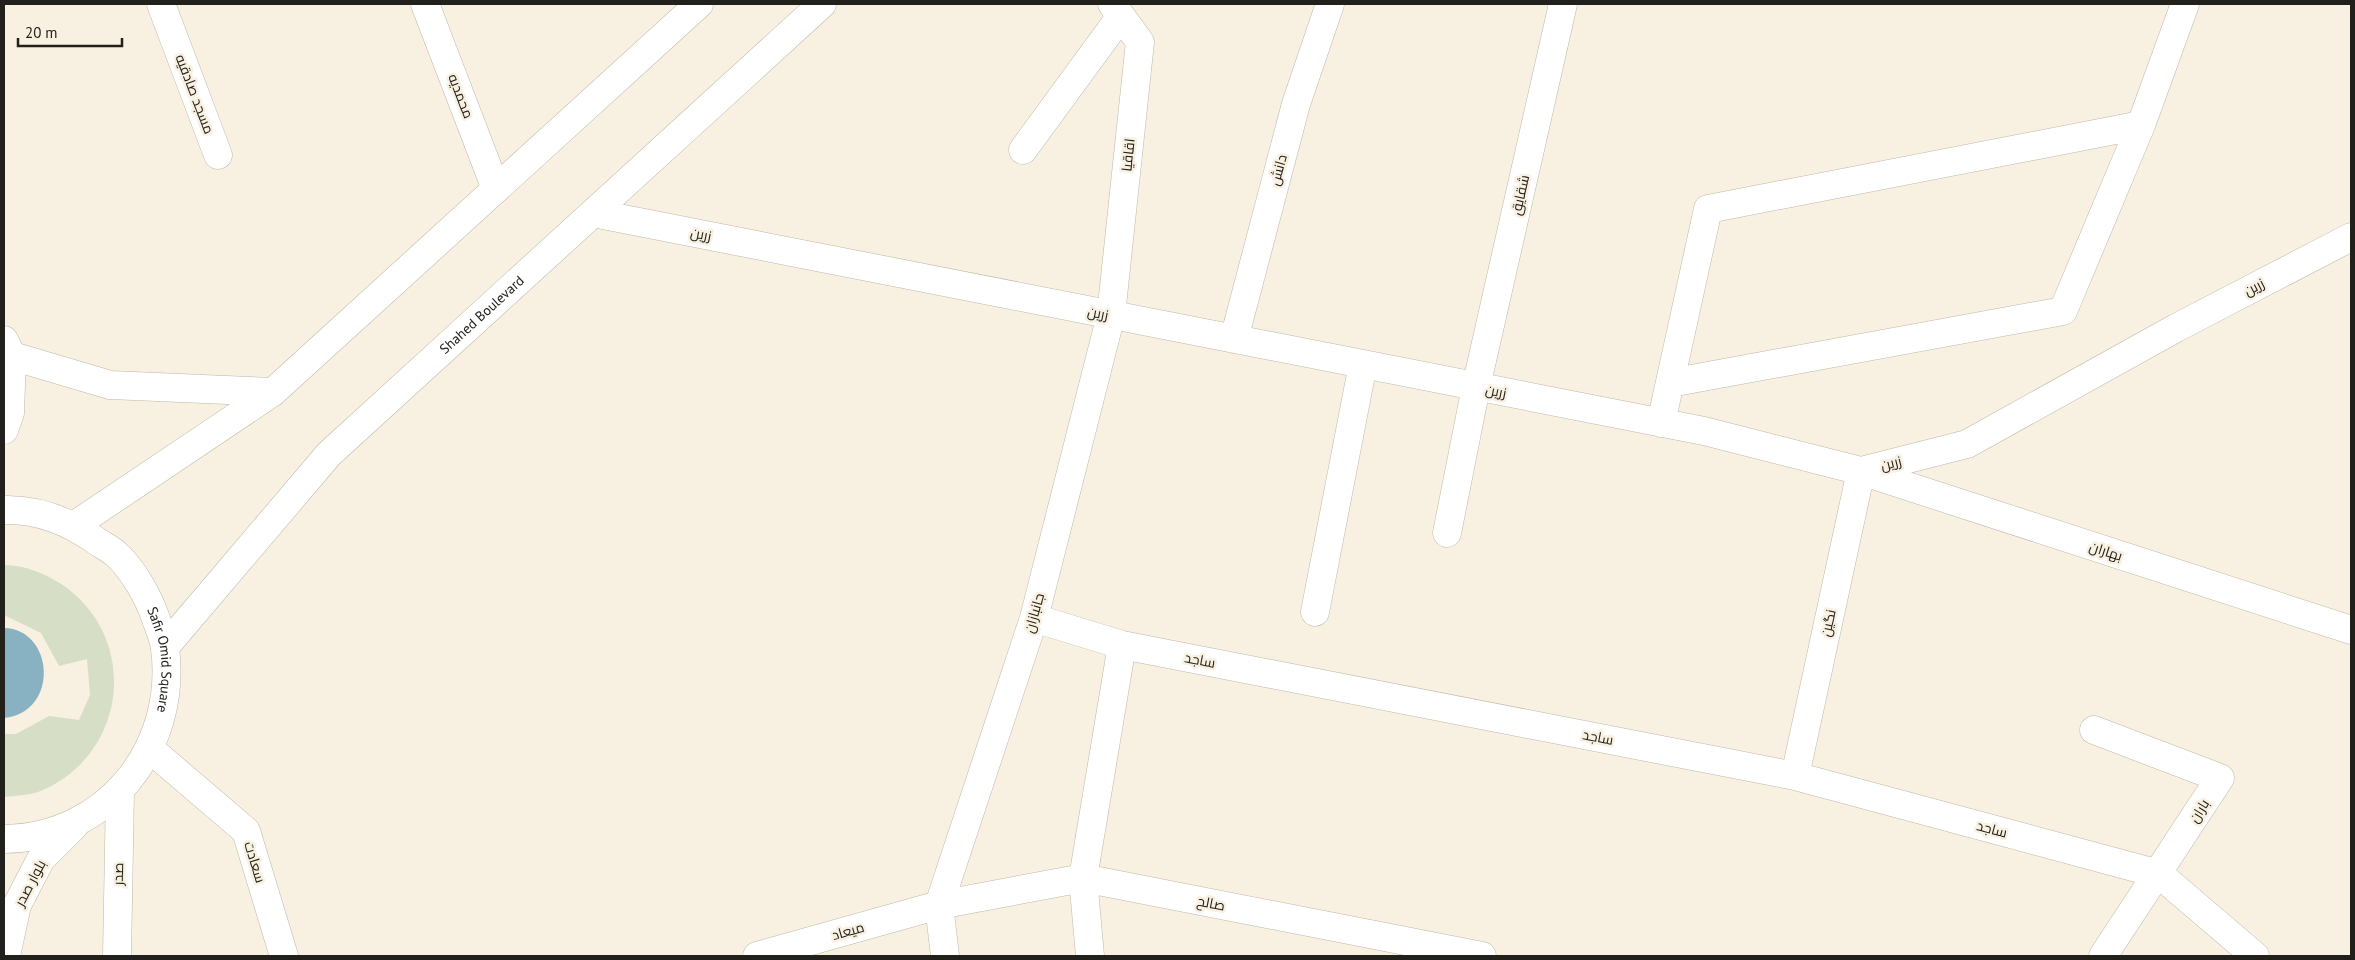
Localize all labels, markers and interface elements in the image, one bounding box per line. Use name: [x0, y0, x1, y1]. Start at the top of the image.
scale bar: [18, 15, 121, 47]
text: 20 m: [25, 23, 58, 42]
street label: مسجد صادقیه: [172, 52, 218, 136]
street label: محمدیه: [444, 71, 478, 121]
street label: اقاقیا: [1117, 138, 1139, 172]
street label: دانش: [1265, 152, 1291, 188]
street label: شقایق: [1507, 173, 1533, 217]
street label: زرین: [689, 223, 713, 245]
street label: Shahed Boulevard: [436, 271, 528, 358]
street label: زرین: [2241, 274, 2267, 300]
street label: زرین: [1086, 302, 1110, 324]
street label: زرین: [1484, 380, 1508, 402]
street label: زرین: [1879, 452, 1903, 474]
street label: بهاران: [2087, 537, 2125, 565]
street label: جانبازان: [1020, 591, 1048, 635]
street label: Safir Omid Square: [143, 604, 176, 714]
street label: نگین: [1816, 608, 1840, 638]
street label: ساجد: [1183, 648, 1217, 672]
street label: ساجد: [1581, 725, 1615, 749]
street label: باران: [2185, 796, 2213, 826]
street label: ساجد: [1975, 816, 2009, 842]
street label: سعادت: [240, 839, 270, 885]
street label: بلوار صدر: [10, 857, 50, 910]
street label: صدر: [109, 863, 127, 886]
street label: صالح: [1195, 891, 1227, 915]
street label: میعاد: [830, 918, 866, 944]

